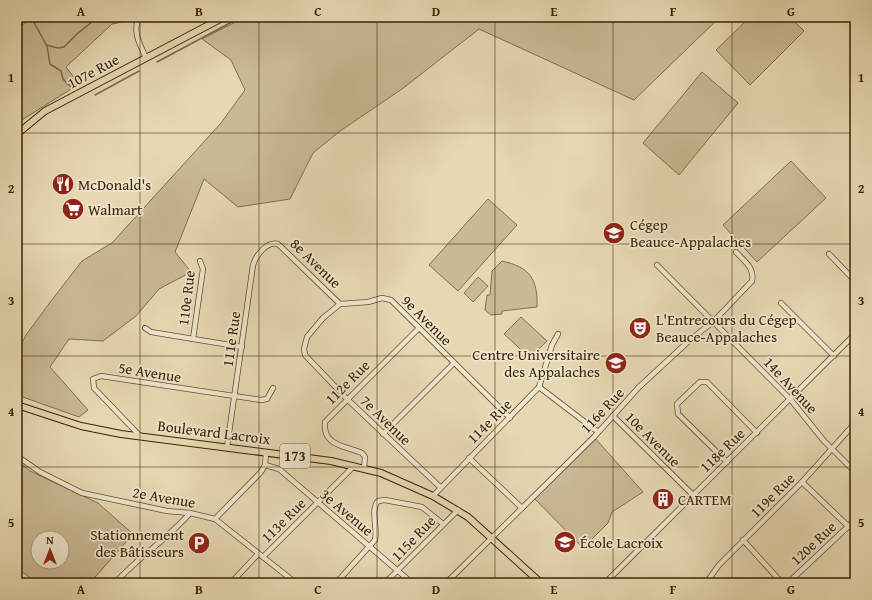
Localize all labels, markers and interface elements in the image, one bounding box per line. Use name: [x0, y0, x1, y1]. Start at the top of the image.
text: A: [77, 2, 86, 21]
text: B: [195, 2, 203, 21]
text: C: [314, 2, 322, 21]
text: D: [432, 2, 440, 21]
text: E: [551, 2, 558, 21]
text: F: [670, 2, 677, 21]
text: G: [787, 2, 795, 21]
street label: 107e Rue: [63, 49, 123, 93]
text: 1: [8, 68, 14, 87]
text: 1: [858, 68, 864, 87]
restaurant icon: McDonald's: [50, 171, 76, 197]
place label: McDonald's: [78, 174, 151, 195]
text: 2: [8, 179, 15, 198]
text: 2: [858, 179, 865, 198]
supermarket icon: Walmart: [60, 196, 86, 222]
place label: Walmart: [88, 199, 143, 220]
place label: Cégep Beauce-Appalaches: [630, 214, 751, 252]
school or university icon: Cégep Beauce-Appalaches: [601, 220, 627, 246]
street label: 8e Avenue: [286, 233, 346, 293]
street label: 110e Rue: [172, 269, 200, 327]
street label: 9e Avenue: [397, 290, 457, 350]
text: 3: [8, 291, 14, 310]
text: 3: [858, 291, 864, 310]
place label: L'Entrecours du Cégep Beauce-Appalaches: [656, 309, 797, 347]
street label: 111e Rue: [217, 310, 245, 368]
theatre icon: L'Entrecours du Cégep Beauce-Appalaches: [627, 315, 653, 341]
place label: Centre Universitaire des Appalaches: [472, 344, 600, 382]
school or university icon: Centre Universitaire des Appalaches: [603, 350, 629, 376]
street label: 14e Avenue: [759, 352, 823, 418]
street label: 112e Rue: [320, 355, 374, 409]
street label: 5e Avenue: [117, 357, 183, 387]
street label: 116e Rue: [575, 382, 629, 438]
street label: 7e Avenue: [356, 390, 416, 450]
street label: 114e Rue: [462, 394, 516, 448]
text: 4: [8, 402, 15, 421]
text: 4: [858, 402, 865, 421]
street label: 10e Avenue: [621, 407, 685, 471]
street label: Boulevard Lacroix: [156, 415, 272, 449]
street label: 118e Rue: [695, 423, 749, 477]
road number: 173: [280, 444, 310, 468]
street label: 119e Rue: [745, 468, 799, 522]
street label: 2e Avenue: [131, 481, 197, 513]
street label: 3e Avenue: [316, 483, 378, 541]
building icon: CARTEM: [650, 486, 676, 512]
place label: CARTEM: [678, 489, 731, 510]
street label: 113e Rue: [256, 493, 310, 547]
street label: 115e Rue: [386, 511, 440, 565]
text: 5: [8, 513, 15, 532]
text: 5: [858, 513, 865, 532]
street label: 120e Rue: [785, 516, 841, 570]
place label: Stationnement des Bâtisseurs: [90, 524, 185, 562]
school or university icon: École Lacroix: [552, 529, 578, 555]
north arrow: [30, 530, 70, 570]
parking icon: Stationnement des Bâtisseurs: [186, 530, 212, 556]
text: N: [46, 532, 54, 548]
place label: École Lacroix: [580, 532, 663, 553]
text: A: [77, 580, 86, 599]
text: B: [195, 580, 203, 599]
text: C: [314, 580, 322, 599]
text: D: [432, 580, 440, 599]
text: E: [551, 580, 558, 599]
text: F: [670, 580, 677, 599]
text: G: [787, 580, 795, 599]

